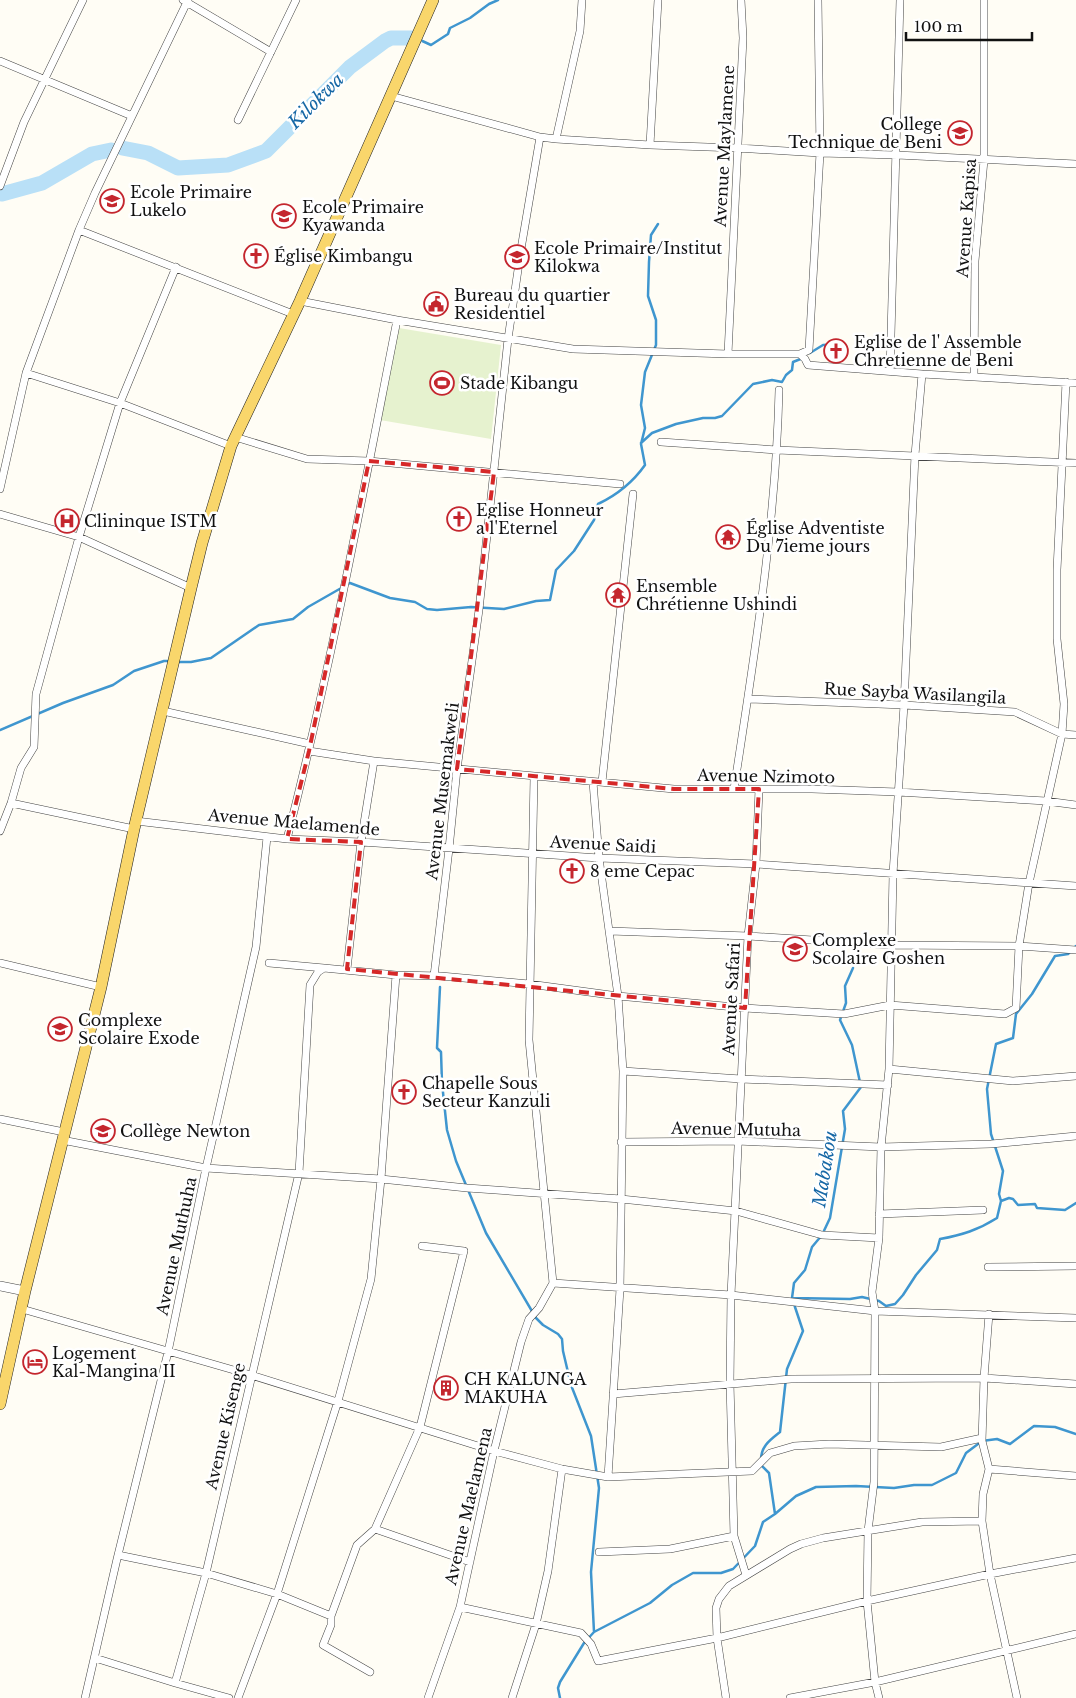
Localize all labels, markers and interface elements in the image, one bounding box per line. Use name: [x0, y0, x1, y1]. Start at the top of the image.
scale bar: [906, 10, 1032, 42]
text: 100 m: [914, 17, 963, 36]
street label: Avenue Maylamene: [710, 65, 738, 228]
water label: Kilokwa: [283, 68, 349, 134]
place label: College Technique de Beni: [788, 114, 943, 152]
school or university icon: College Technique de Beni: [947, 120, 973, 146]
street label: Avenue Kapisa: [952, 158, 980, 279]
place label: Ecole Primaire Lukelo: [130, 182, 252, 220]
school or university icon: Ecole Primaire Lukelo: [99, 188, 125, 214]
place label: Ecole Primaire Kyawanda: [302, 197, 424, 235]
school or university icon: Ecole Primaire Kyawanda: [271, 203, 297, 229]
place label: Ecole Primaire/Institut Kilokwa: [534, 238, 722, 276]
church icon: Église Kimbangu: [243, 243, 269, 269]
school or university icon: Ecole Primaire/Institut Kilokwa: [504, 244, 530, 270]
place label: Église Kimbangu: [274, 246, 413, 266]
place label: Bureau du quartier Residentiel: [454, 285, 610, 323]
public building icon: Bureau du quartier Residentiel: [423, 291, 449, 317]
place label: Eglise de l' Assemble Chretienne de Beni: [854, 332, 1022, 370]
church icon: Eglise de l' Assemble Chretienne de Beni: [823, 338, 849, 364]
sports icon: Stade Kibangu: [429, 370, 455, 396]
place label: Stade Kibangu: [460, 373, 579, 393]
place label: Eglise Honneur a l'Eternel: [476, 500, 604, 538]
church icon: Eglise Honneur a l'Eternel: [446, 506, 472, 532]
hospital icon: Clininque ISTM: [54, 508, 80, 534]
place label: Clininque ISTM: [84, 511, 217, 531]
place label: Église Adventiste Du 7ieme jours: [746, 518, 885, 556]
temple icon: Église Adventiste Du 7ieme jours: [715, 524, 741, 550]
place label: Ensemble Chrétienne Ushindi: [636, 576, 798, 614]
temple icon: Ensemble Chrétienne Ushindi: [605, 582, 631, 608]
street label: Rue Sayba Wasilangila: [823, 678, 1007, 708]
street label: Avenue Musemakweli: [421, 700, 463, 882]
street label: Avenue Nzimoto: [696, 765, 835, 787]
street label: Avenue Maelamende: [206, 804, 381, 839]
street label: Avenue Saidi: [548, 831, 657, 857]
church icon: 8 eme Cepac: [559, 858, 585, 884]
place label: 8 eme Cepac: [590, 861, 695, 881]
place label: Complexe Scolaire Goshen: [812, 930, 945, 968]
school or university icon: Complexe Scolaire Goshen: [782, 936, 808, 962]
street label: Avenue Safari: [718, 941, 744, 1057]
place label: Complexe Scolaire Exode: [78, 1010, 200, 1048]
school or university icon: Complexe Scolaire Exode: [47, 1016, 73, 1042]
place label: Chapelle Sous Secteur Kanzuli: [422, 1073, 551, 1111]
church icon: Chapelle Sous Secteur Kanzuli: [391, 1079, 417, 1105]
school or university icon: Collège Newton: [90, 1118, 116, 1144]
street label: Avenue Mutuha: [670, 1118, 801, 1140]
place label: Collège Newton: [120, 1121, 250, 1141]
water label: Mabakou: [808, 1129, 842, 1210]
street label: Avenue Muthuha: [151, 1175, 200, 1318]
place label: Logement Kal-Mangina II: [52, 1343, 176, 1381]
hotel icon: Logement Kal-Mangina II: [22, 1349, 48, 1375]
street label: Avenue Kisenge: [200, 1361, 249, 1492]
place label: CH KALUNGA MAKUHA: [464, 1369, 587, 1407]
building icon: CH KALUNGA MAKUHA: [433, 1375, 459, 1401]
street label: Avenue Maelamena: [440, 1425, 496, 1588]

